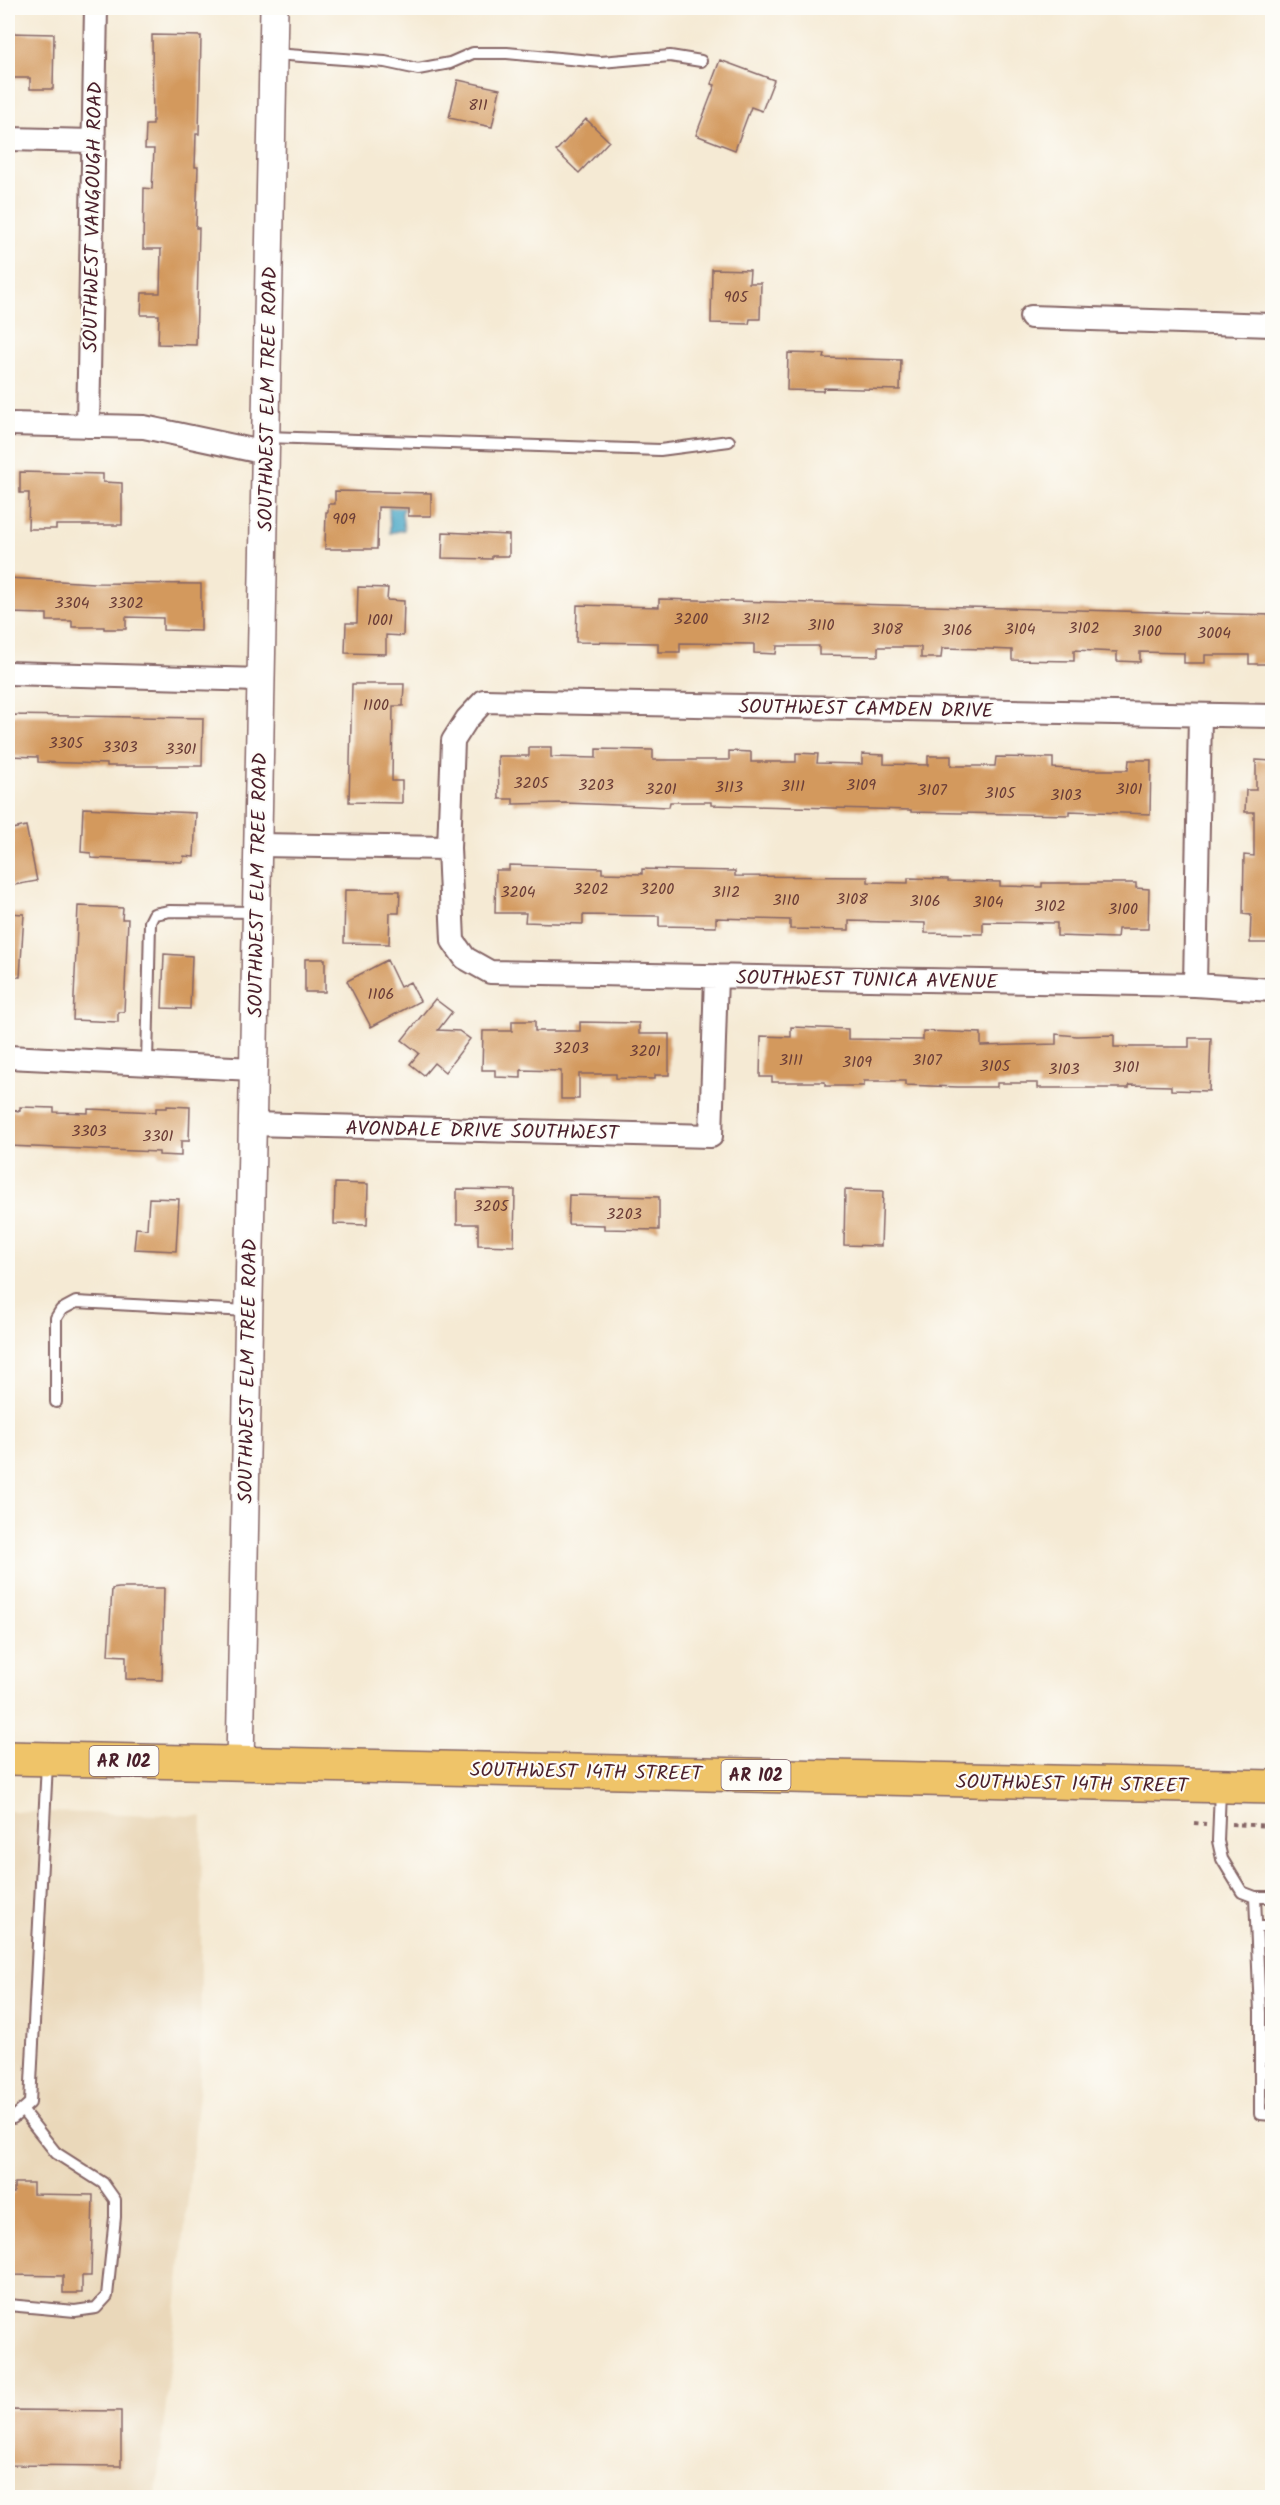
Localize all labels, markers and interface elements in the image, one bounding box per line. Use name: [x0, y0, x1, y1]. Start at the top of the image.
street label: SOUTHWEST VANGOUGH ROAD: [76, 81, 112, 353]
house number: 811: [468, 93, 488, 118]
street label: SOUTHWEST ELM TREE ROAD: [251, 266, 287, 532]
house number: 905: [724, 285, 750, 310]
house number: 909: [332, 507, 356, 532]
house number: 3304: [54, 591, 90, 616]
house number: 3302: [108, 591, 144, 616]
house number: 3200: [674, 607, 708, 632]
house number: 3112: [742, 607, 770, 632]
house number: 1001: [367, 608, 393, 633]
house number: 3110: [807, 613, 835, 638]
house number: 3102: [1068, 616, 1100, 641]
house number: 3108: [871, 617, 903, 642]
house number: 3104: [1005, 617, 1036, 642]
house number: 3106: [941, 618, 973, 643]
house number: 3100: [1132, 619, 1162, 644]
house number: 3004: [1197, 621, 1231, 646]
street label: SOUTHWEST CAMDEN DRIVE: [738, 692, 995, 728]
house number: 1100: [363, 693, 389, 718]
house number: 3305: [49, 731, 85, 756]
house number: 3303: [102, 735, 138, 760]
house number: 3301: [165, 737, 197, 762]
street label: SOUTHWEST ELM TREE ROAD: [241, 752, 277, 1018]
house number: 3205: [513, 771, 550, 796]
house number: 3203: [578, 773, 614, 798]
house number: 3109: [846, 773, 876, 798]
house number: 3111: [781, 774, 805, 799]
house number: 3113: [715, 775, 743, 800]
house number: 3201: [645, 777, 677, 802]
house number: 3101: [1115, 777, 1143, 802]
house number: 3107: [917, 778, 947, 803]
house number: 3105: [985, 781, 1017, 806]
house number: 3103: [1050, 783, 1082, 808]
house number: 3202: [573, 877, 609, 902]
house number: 3200: [640, 877, 674, 902]
house number: 3204: [500, 880, 536, 905]
house number: 3112: [712, 880, 740, 905]
house number: 3108: [836, 887, 868, 912]
house number: 3110: [772, 888, 800, 913]
house number: 3106: [909, 889, 941, 914]
house number: 3104: [973, 890, 1004, 915]
house number: 3102: [1034, 894, 1066, 919]
house number: 3100: [1108, 897, 1138, 922]
street label: SOUTHWEST TUNICA AVENUE: [736, 963, 999, 999]
house number: 1106: [368, 982, 394, 1007]
house number: 3203: [553, 1036, 589, 1061]
house number: 3201: [629, 1039, 661, 1064]
house number: 3111: [779, 1048, 803, 1073]
house number: 3107: [912, 1048, 942, 1073]
house number: 3109: [842, 1050, 872, 1075]
house number: 3105: [980, 1054, 1012, 1079]
house number: 3101: [1112, 1055, 1140, 1080]
house number: 3103: [1048, 1057, 1080, 1082]
street label: AVONDALE DRIVE SOUTHWEST: [345, 1114, 621, 1150]
house number: 3303: [71, 1119, 107, 1144]
house number: 3301: [142, 1124, 174, 1149]
house number: 3205: [473, 1194, 510, 1219]
house number: 3203: [606, 1202, 642, 1227]
street label: SOUTHWEST ELM TREE ROAD: [231, 1238, 267, 1504]
road number: AR 102: [90, 1746, 158, 1776]
street label: SOUTHWEST 14TH STREET: [470, 1755, 705, 1791]
road number: AR 102: [722, 1760, 790, 1790]
street label: SOUTHWEST 14TH STREET: [956, 1767, 1191, 1803]

